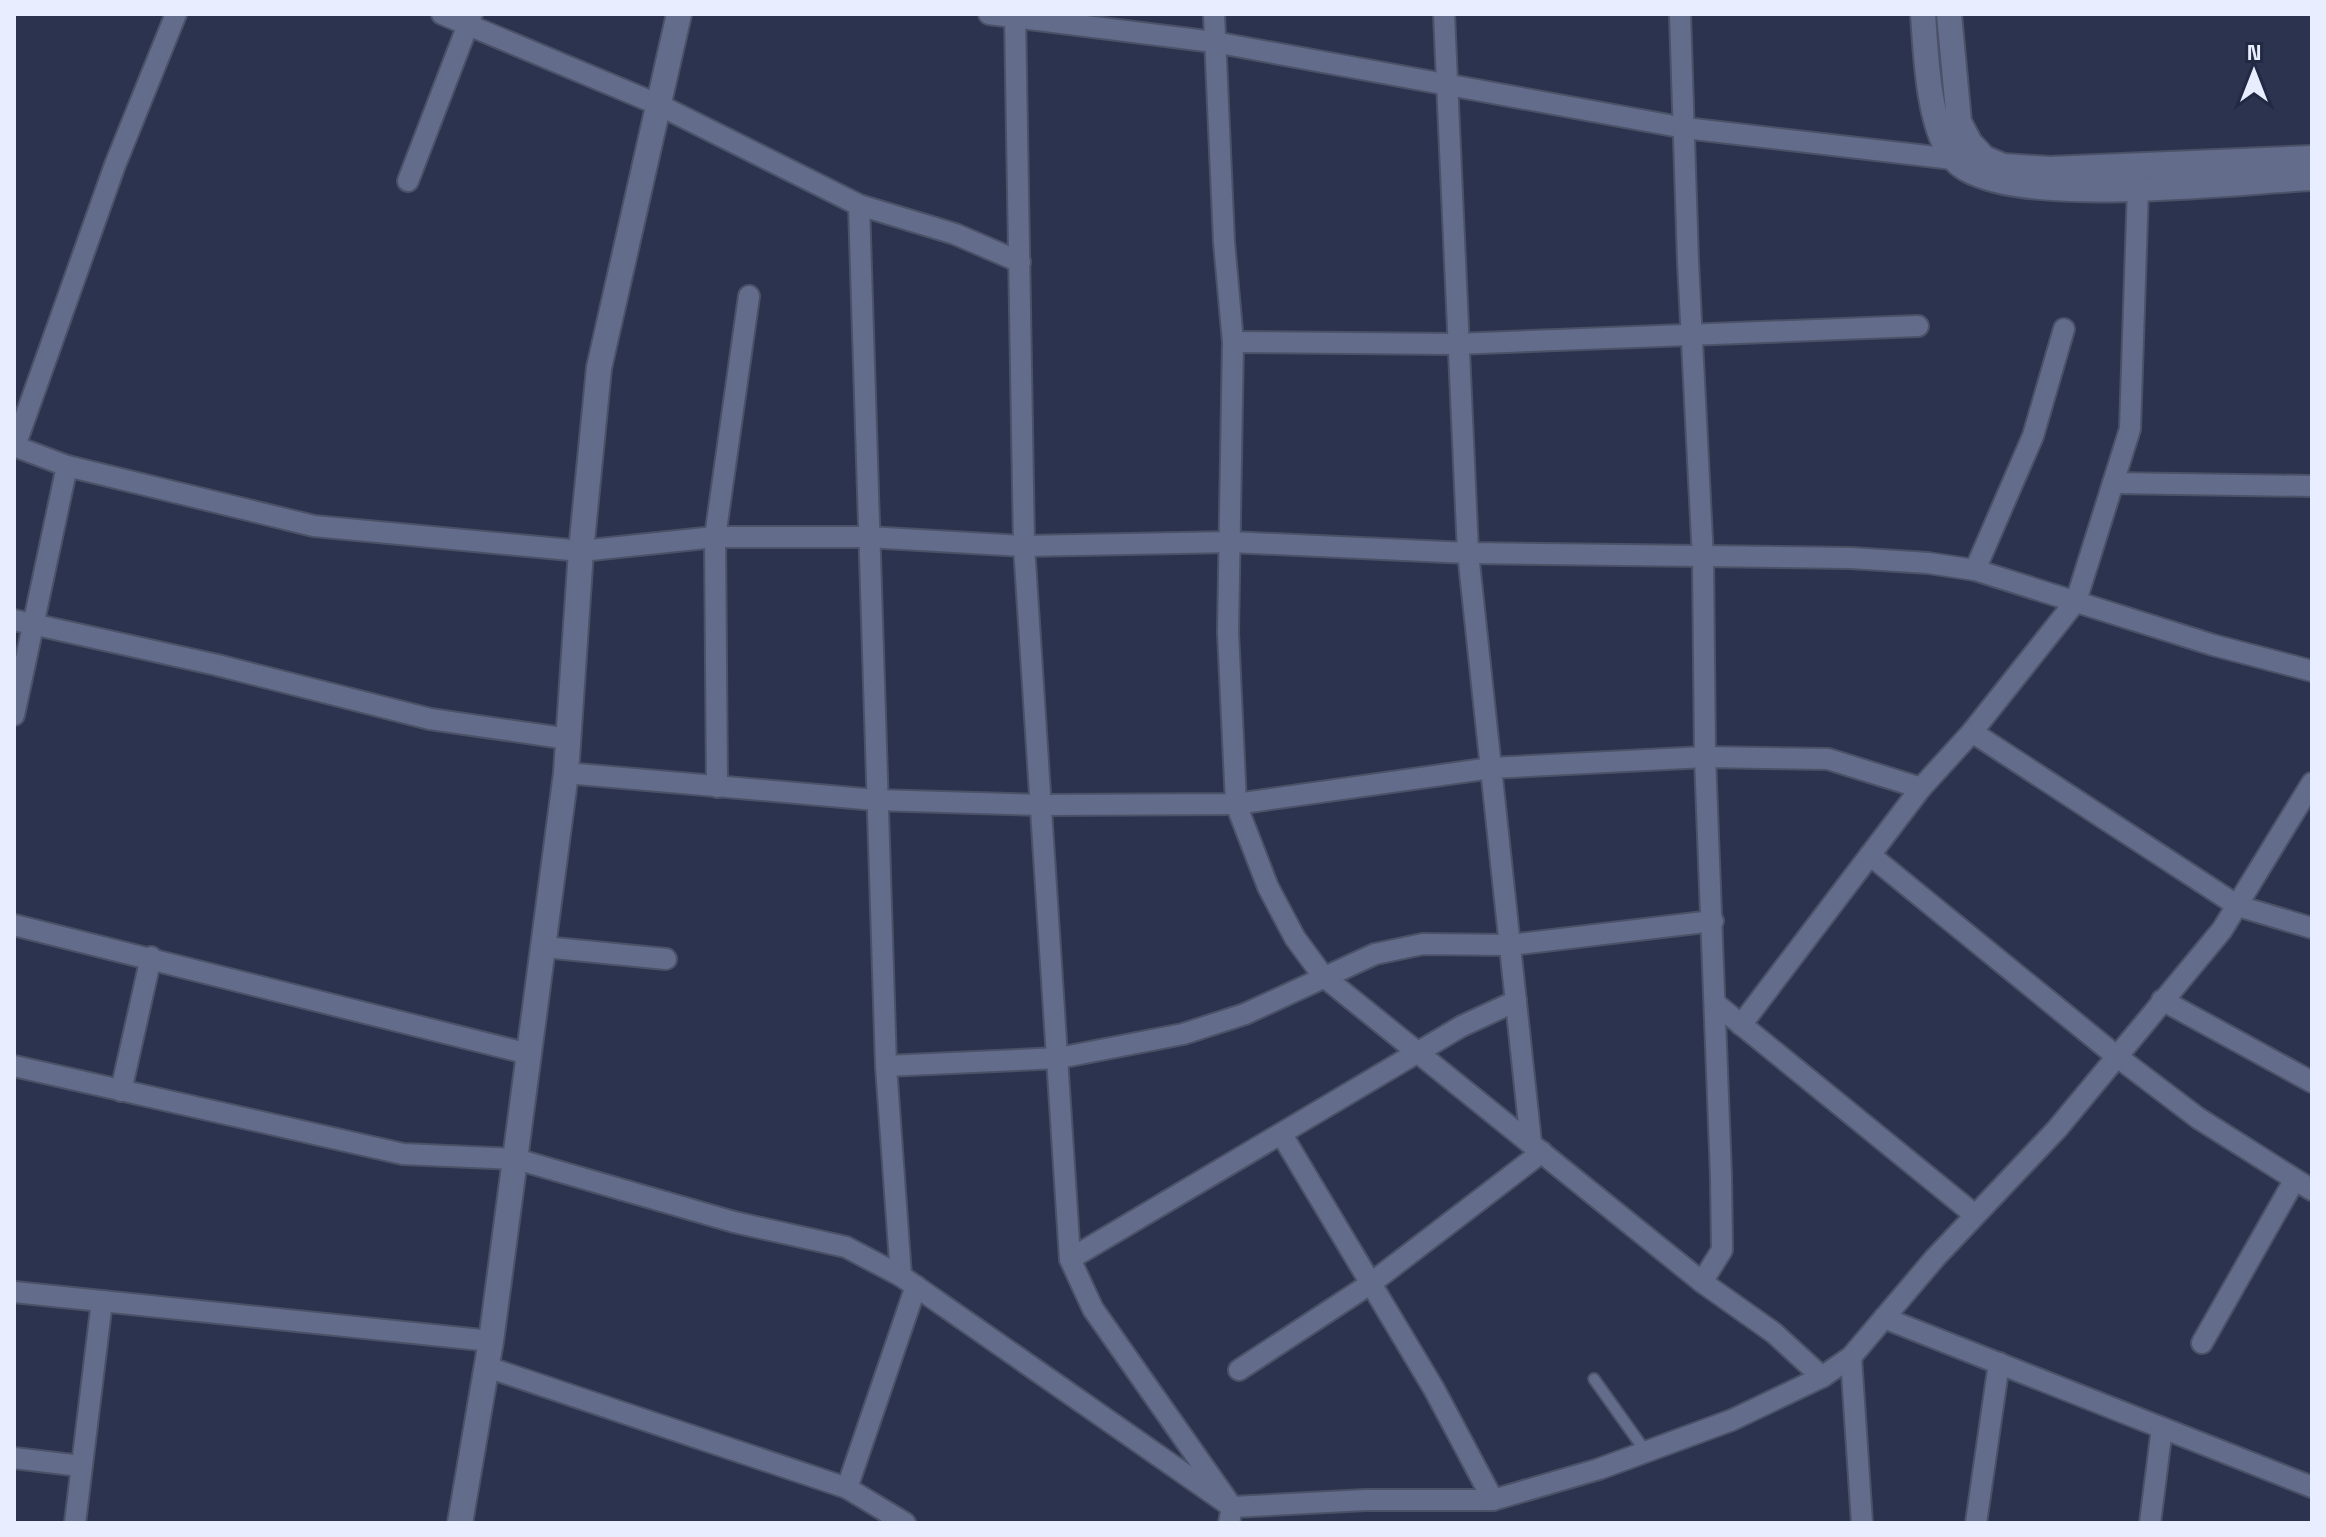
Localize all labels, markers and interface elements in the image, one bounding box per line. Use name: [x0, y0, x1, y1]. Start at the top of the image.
north arrow: [2214, 32, 2294, 112]
text: N: [2247, 38, 2261, 66]

